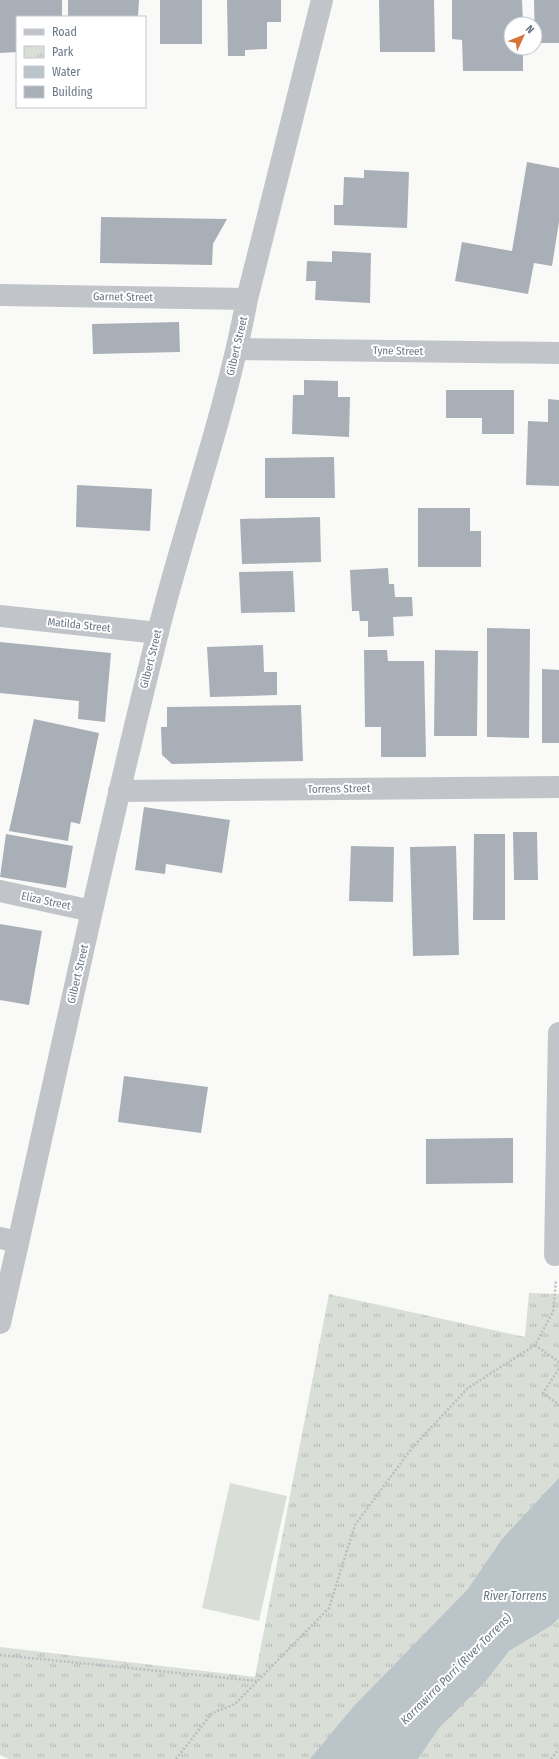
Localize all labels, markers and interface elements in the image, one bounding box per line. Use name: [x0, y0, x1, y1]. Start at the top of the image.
legend: [16, 16, 146, 108]
north arrow: [503, 16, 543, 56]
text: N: [523, 23, 537, 36]
text: Road: [52, 25, 77, 39]
text: Park: [52, 45, 74, 59]
text: Water: [52, 65, 81, 79]
text: Building: [52, 85, 93, 99]
street label: Garnet Street: [93, 290, 154, 304]
street label: Gilbert Street: [224, 315, 250, 377]
street label: Tyne Street: [373, 344, 424, 358]
street label: Matilda Street: [47, 615, 112, 635]
street label: Gilbert Street: [137, 628, 165, 690]
street label: Torrens Street: [307, 782, 371, 796]
street label: Eliza Street: [20, 889, 72, 913]
street label: Gilbert Street: [65, 943, 91, 1005]
water label: River Torrens: [483, 1589, 547, 1603]
water label: Karrawirra Parri (River Torrens): [397, 1610, 515, 1727]

